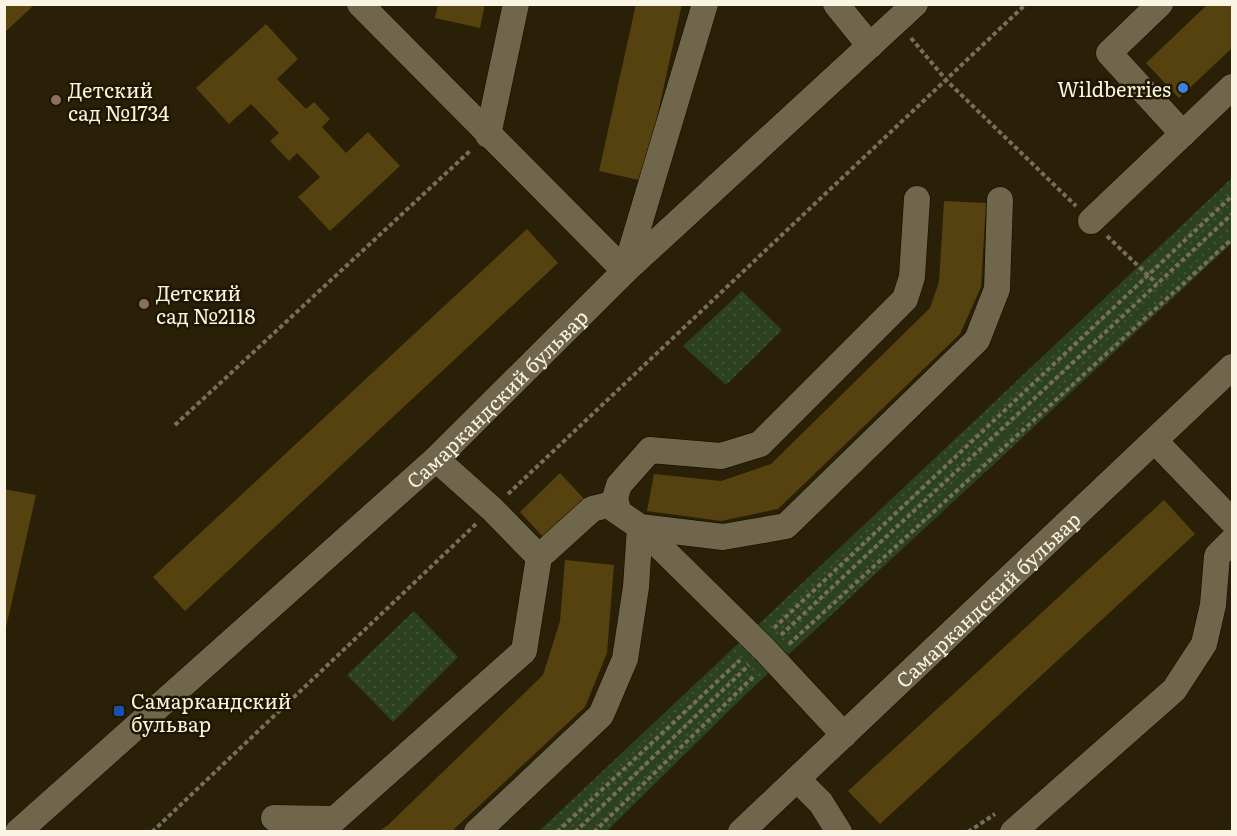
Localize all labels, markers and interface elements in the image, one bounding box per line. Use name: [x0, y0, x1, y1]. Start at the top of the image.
place label: Wildberries: [1057, 73, 1171, 103]
place label: Детский сад №1734: [68, 74, 169, 127]
marker: Wildberries: [1176, 81, 1190, 95]
marker: Детский сад №1734: [49, 93, 63, 107]
place label: Детский сад №2118: [156, 277, 256, 330]
marker: Детский сад №2118: [137, 297, 151, 311]
street label: Самаркандский бульвар: [399, 302, 594, 495]
street label: Самаркандский бульвар: [888, 504, 1086, 694]
place label: Самаркандский бульвар: [131, 685, 291, 738]
marker: Самаркандский бульвар: [112, 704, 126, 718]

